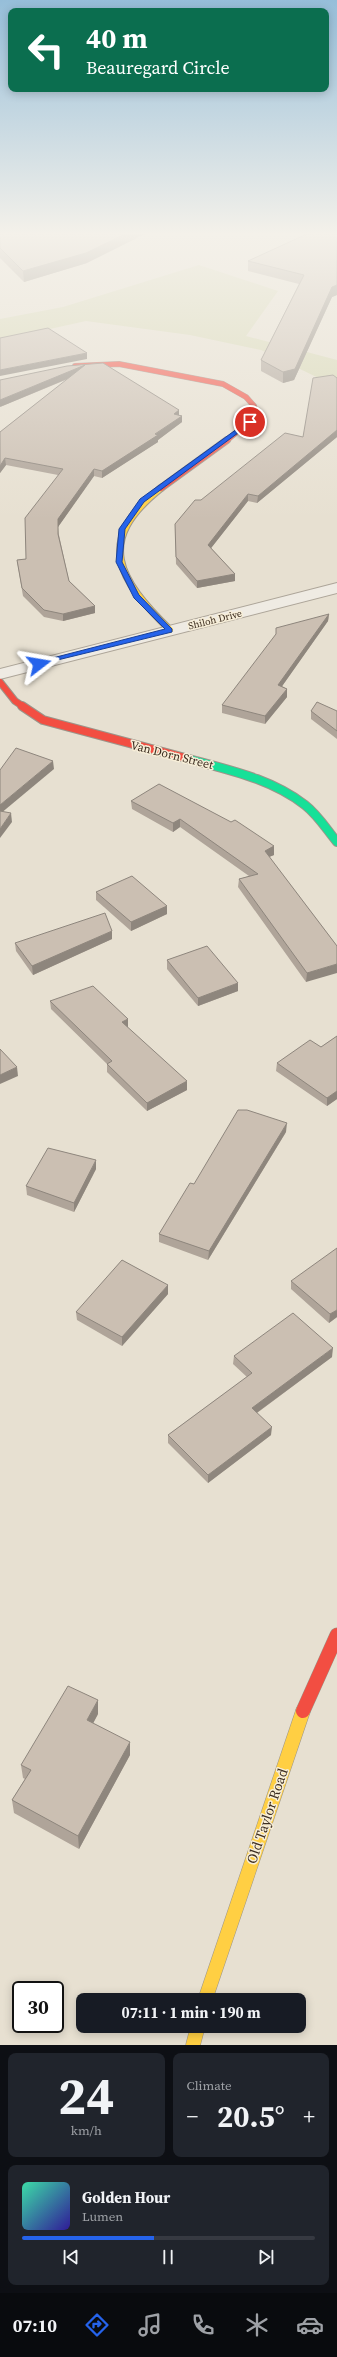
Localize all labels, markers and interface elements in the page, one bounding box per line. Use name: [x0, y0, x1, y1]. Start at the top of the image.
text: 40 m: [86, 19, 148, 57]
icon: left: [20, 24, 72, 76]
text: Beauregard Circle: [86, 55, 230, 80]
pin: [233, 405, 267, 439]
icon: arrive: [239, 411, 261, 433]
street label: Shiloh Drive: [187, 607, 243, 632]
position arrow: [18, 643, 60, 685]
street label: Van Dorn Street: [129, 737, 215, 773]
street label: Old Taylor Road: [241, 1766, 293, 1866]
speed limit sign: 30: [12, 1981, 64, 2033]
text: 07:11 · 1 min · 190 m: [122, 2002, 261, 2023]
text: 24: [58, 2060, 114, 2131]
text: Climate: [187, 2077, 232, 2094]
text: 20.5°: [217, 2096, 285, 2137]
text: −: [187, 2101, 198, 2131]
text: +: [303, 2101, 315, 2131]
text: km/h: [71, 2122, 102, 2139]
text: Golden Hour: [82, 2187, 170, 2208]
text: Lumen: [82, 2208, 123, 2225]
icon: previous: [60, 2246, 82, 2268]
icon: pause: [157, 2246, 179, 2268]
icon: next: [255, 2246, 277, 2268]
icon: directions: [83, 2311, 111, 2339]
icon: music: [136, 2311, 164, 2339]
icon: phone: [189, 2311, 217, 2339]
icon: climate: [243, 2311, 271, 2339]
icon: car: [296, 2311, 324, 2339]
text: 07:10: [13, 2313, 57, 2338]

